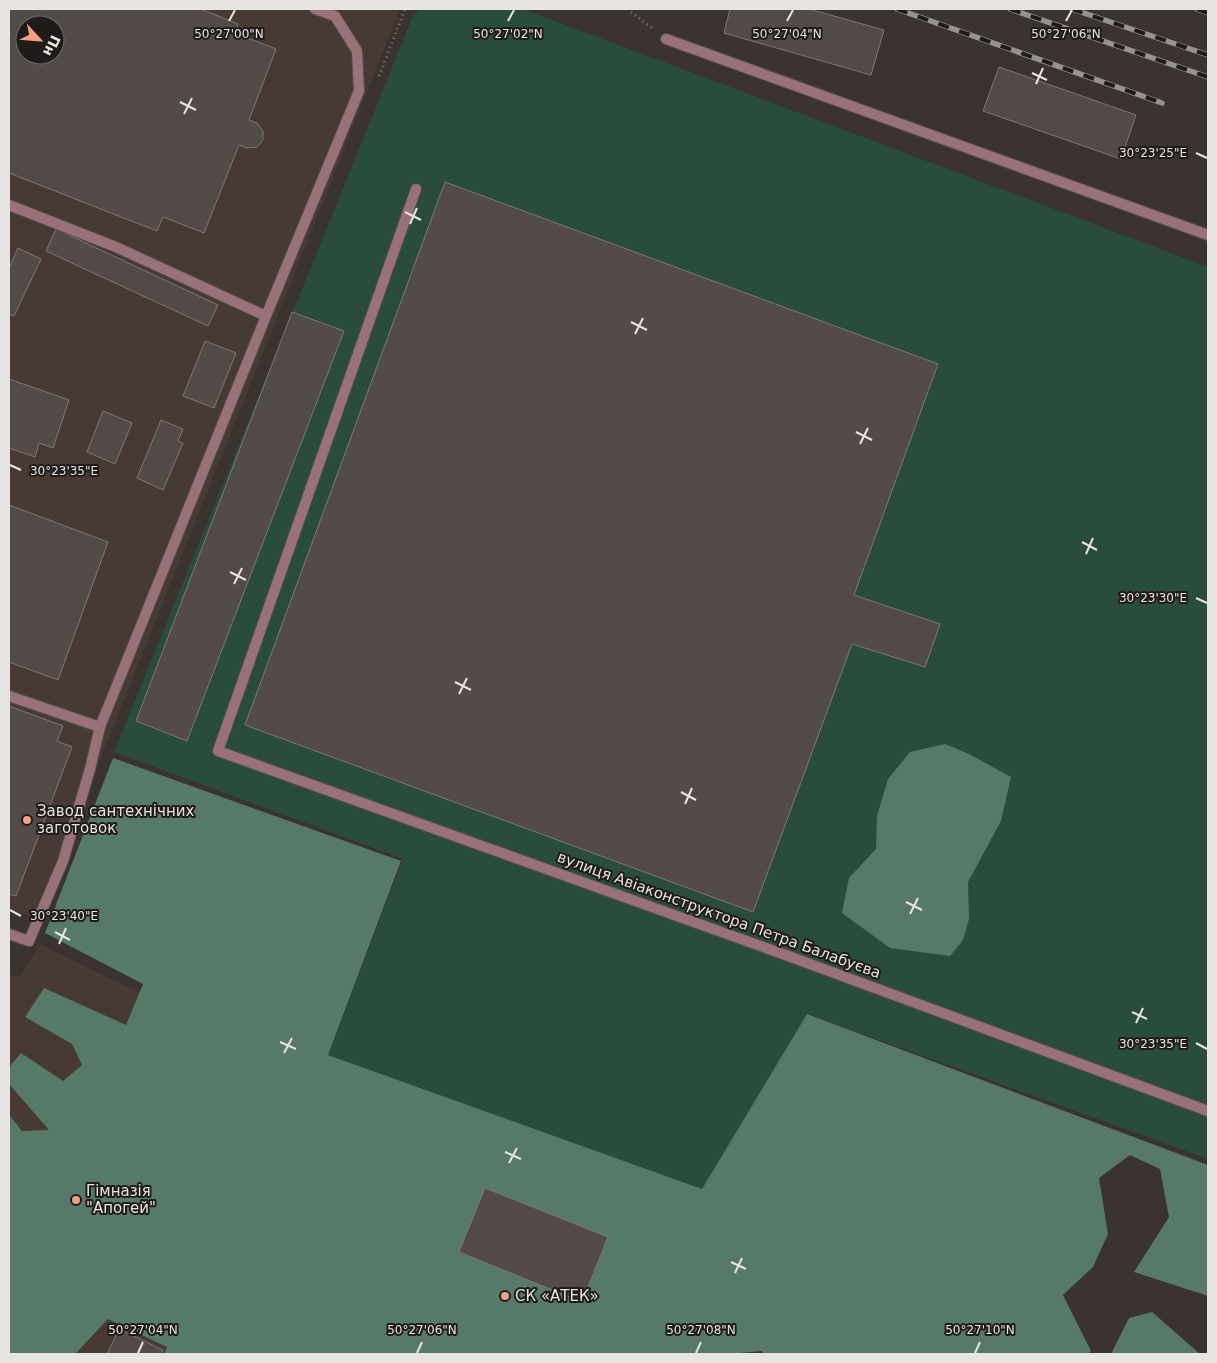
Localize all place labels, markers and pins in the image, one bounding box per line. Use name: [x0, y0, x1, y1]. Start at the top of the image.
place label: Завод сантехнічних заготовок: [37, 802, 194, 837]
marker: Завод сантехнічних заготовок: [21, 814, 33, 826]
place label: Гімназія "Апогей": [86, 1182, 156, 1217]
marker: Гімназія "Апогей": [70, 1194, 82, 1206]
place label: СК «АТЕК»: [515, 1287, 599, 1305]
marker: СК «АТЕК»: [499, 1290, 511, 1302]

